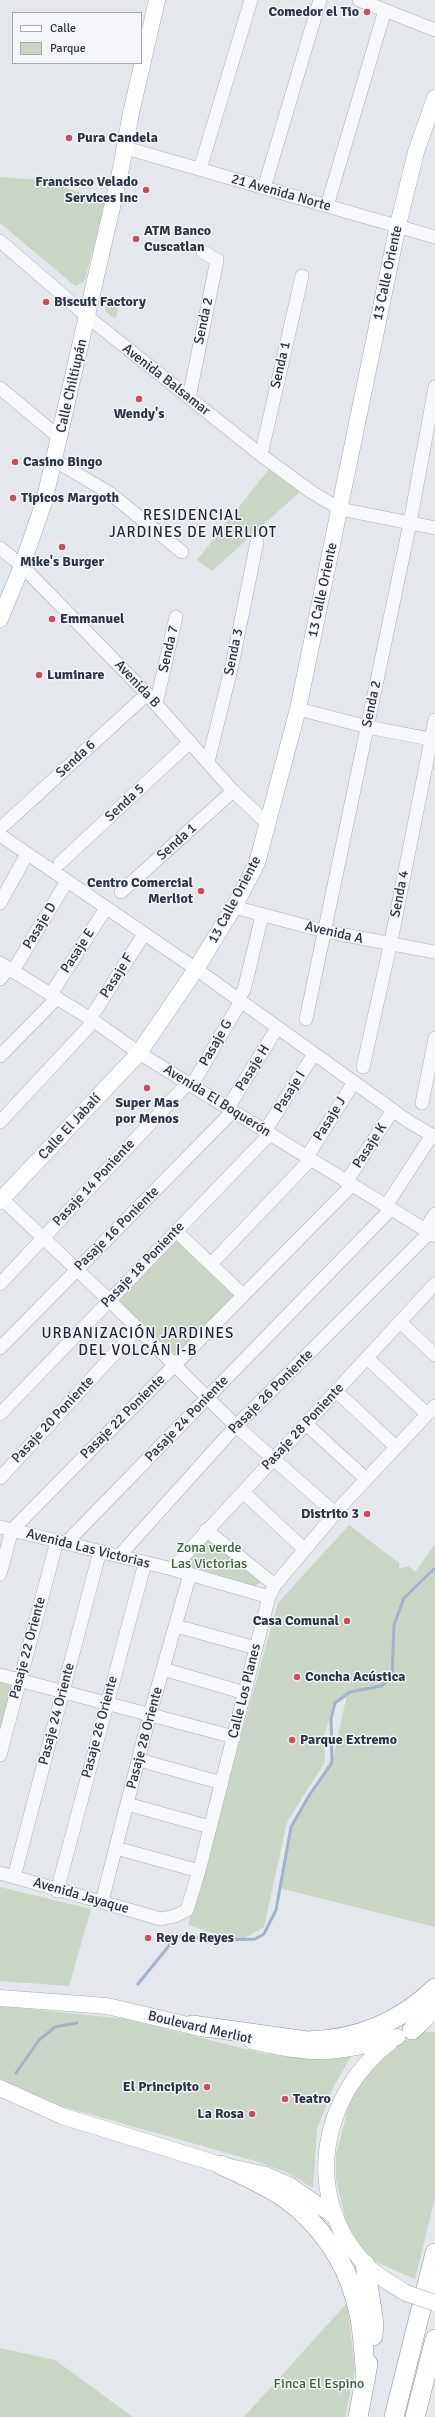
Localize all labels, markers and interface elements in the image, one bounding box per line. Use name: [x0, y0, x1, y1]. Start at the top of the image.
place label: Comedor el Tio: [268, 4, 359, 20]
marker: Comedor el Tio: [362, 7, 372, 17]
legend: [12, 12, 142, 64]
text: Calle: [50, 21, 76, 36]
text: Parque: [50, 41, 86, 56]
place label: Pura Candela: [77, 130, 158, 146]
marker: Pura Candela: [64, 133, 74, 143]
street label: 21 Avenida Norte: [229, 171, 333, 215]
place label: Francisco Velado Services Inc: [35, 174, 138, 206]
marker: Francisco Velado Services Inc: [141, 185, 151, 195]
place label: ATM Banco Cuscatlan: [144, 223, 211, 256]
street label: 13 Calle Oriente: [370, 224, 406, 322]
marker: ATM Banco Cuscatlan: [131, 234, 141, 244]
place label: Biscuit Factory: [54, 294, 146, 310]
street label: Senda 2: [191, 296, 217, 346]
marker: Biscuit Factory: [41, 297, 51, 307]
street label: Calle Chiltiupán: [53, 337, 91, 435]
street label: Avenida Balsamar: [119, 340, 213, 420]
street label: Senda 1: [267, 340, 295, 390]
marker: Wendy's: [134, 394, 144, 404]
place label: Wendy's: [114, 406, 164, 422]
place label: Casino Bingo: [23, 454, 102, 470]
marker: Casino Bingo: [10, 457, 20, 467]
place label: Tipicos Margoth: [21, 490, 119, 506]
marker: Tipicos Margoth: [8, 493, 18, 503]
district label: RESIDENCIAL JARDINES DE MERLIOT: [109, 507, 277, 542]
street label: 13 Calle Oriente: [305, 541, 341, 639]
marker: Mike's Burger: [57, 542, 67, 552]
place label: Mike's Burger: [20, 554, 104, 570]
place label: Emmanuel: [60, 611, 124, 627]
marker: Emmanuel: [47, 614, 57, 624]
street label: Senda 7: [155, 624, 183, 674]
street label: Senda 3: [221, 627, 247, 677]
street label: Avenida B: [111, 657, 163, 711]
place label: Luminare: [47, 667, 104, 683]
marker: Luminare: [34, 670, 44, 680]
street label: Senda 2: [359, 679, 385, 729]
street label: Senda 6: [53, 737, 99, 781]
street label: Senda 5: [102, 781, 148, 825]
street label: Senda 1: [154, 820, 200, 864]
street label: 13 Calle Oriente: [205, 853, 265, 947]
street label: Senda 4: [387, 869, 413, 919]
place label: Centro Comercial Merliot: [87, 875, 193, 908]
marker: Centro Comercial Merliot: [196, 886, 206, 896]
street label: Pasaje D: [20, 900, 60, 952]
street label: Avenida A: [303, 918, 365, 948]
street label: Pasaje E: [57, 926, 99, 976]
street label: Pasaje F: [97, 951, 137, 1001]
street label: Pasaje G: [196, 1017, 236, 1069]
street label: Pasaje H: [232, 1042, 274, 1094]
street label: Avenida El Boquerón: [160, 1061, 274, 1141]
street label: Pasaje I: [271, 1068, 309, 1116]
marker: Super Mas por Menos: [142, 1083, 152, 1093]
street label: Calle El Jabalí: [35, 1091, 105, 1163]
street label: Pasaje J: [310, 1094, 350, 1144]
place label: Super Mas por Menos: [115, 1095, 179, 1128]
street label: Pasaje K: [349, 1120, 391, 1172]
street label: Pasaje 14 Poniente: [49, 1136, 139, 1230]
street label: Pasaje 16 Poniente: [71, 1183, 163, 1275]
street label: Pasaje 18 Poniente: [98, 1219, 188, 1311]
district label: URBANIZACIÓN JARDINES DEL VOLCÁN I-B: [42, 1325, 234, 1360]
street label: Pasaje 26 Poniente: [225, 1346, 317, 1438]
street label: Pasaje 22 Poniente: [77, 1371, 169, 1463]
street label: Pasaje 20 Poniente: [8, 1373, 98, 1467]
street label: Pasaje 24 Poniente: [142, 1373, 232, 1465]
street label: Pasaje 28 Poniente: [258, 1380, 348, 1474]
place label: Distrito 3: [301, 1506, 359, 1522]
marker: Distrito 3: [362, 1509, 372, 1519]
street label: Avenida Las Victorias: [24, 1525, 152, 1573]
park label: Zona verde Las Victorias: [171, 1540, 247, 1572]
street label: Pasaje 22 Oriente: [6, 1595, 50, 1701]
place label: Casa Comunal: [253, 1613, 339, 1629]
marker: Casa Comunal: [342, 1616, 352, 1626]
street label: Calle Los Planes: [225, 1642, 265, 1740]
street label: Pasaje 24 Oriente: [35, 1661, 79, 1767]
place label: Concha Acústica: [305, 1669, 405, 1685]
marker: Concha Acústica: [292, 1672, 302, 1682]
street label: Pasaje 26 Oriente: [78, 1674, 122, 1780]
street label: Pasaje 28 Oriente: [123, 1685, 167, 1791]
place label: Parque Extremo: [300, 1732, 397, 1748]
marker: Parque Extremo: [287, 1735, 297, 1745]
street label: Avenida Jayaque: [31, 1874, 131, 1918]
place label: Rey de Reyes: [156, 1930, 234, 1946]
marker: Rey de Reyes: [143, 1933, 153, 1943]
street label: Boulevard Merliot: [146, 2008, 254, 2048]
place label: El Principito: [123, 2079, 199, 2095]
marker: El Principito: [202, 2082, 212, 2092]
place label: Teatro: [293, 2091, 331, 2107]
marker: Teatro: [280, 2094, 290, 2104]
place label: La Rosa: [197, 2106, 244, 2122]
marker: La Rosa: [247, 2109, 257, 2119]
park label: Finca El Espino: [274, 2376, 364, 2392]

